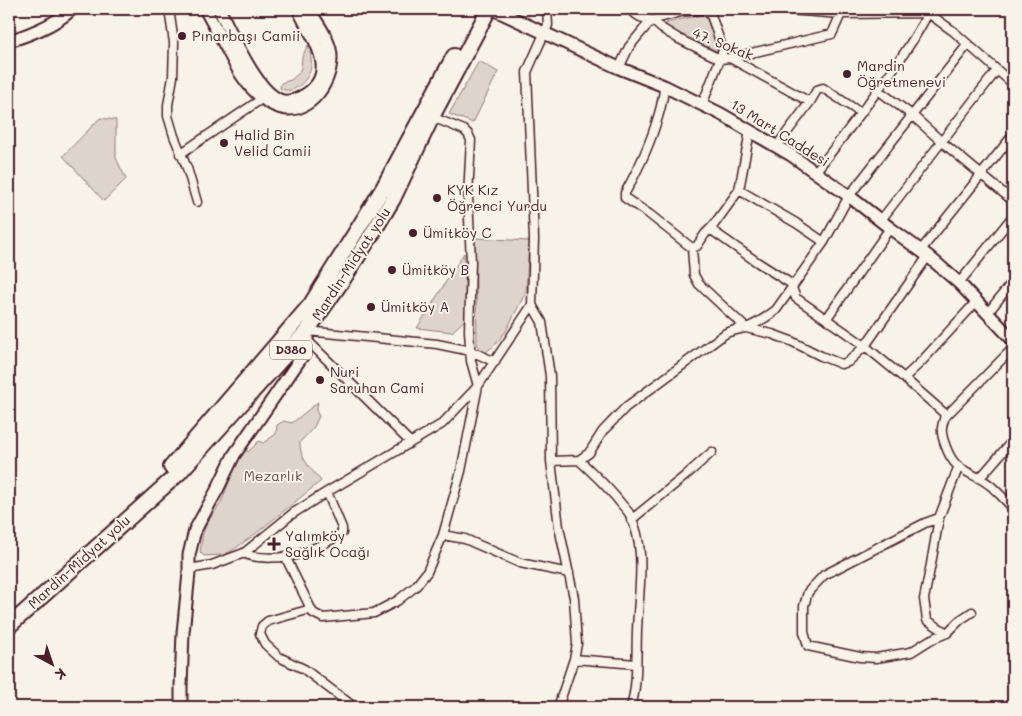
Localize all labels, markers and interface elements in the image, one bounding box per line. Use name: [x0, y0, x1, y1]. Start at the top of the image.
street label: 47. Sokak: [690, 23, 757, 64]
place label: Pınarbaşı Camii: [192, 26, 300, 45]
marker: Pınarbaşı Camii: [176, 30, 188, 42]
place label: Mardin Öğretmenevi: [857, 56, 946, 91]
marker: Mardin Öğretmenevi: [841, 68, 853, 80]
street label: 13 Mart Caddesi: [727, 95, 833, 170]
place label: Halid Bin Velid Camii: [234, 125, 311, 160]
marker: Halid Bin Velid Camii: [218, 137, 230, 149]
place label: KYK Kız Öğrenci Yurdu: [447, 180, 547, 215]
marker: KYK Kız Öğrenci Yurdu: [431, 192, 443, 204]
street label: Mardin-Midyat yolu: [307, 203, 394, 324]
place label: Ümitköy C: [423, 223, 491, 242]
marker: Ümitköy C: [407, 227, 419, 239]
place label: Ümitköy B: [402, 260, 469, 279]
marker: Ümitköy B: [386, 264, 398, 276]
place label: Ümitköy A: [381, 297, 449, 316]
marker: Ümitköy A: [365, 301, 377, 313]
road number: D380: [270, 340, 312, 360]
place label: Nuri Saruhan Cami: [330, 362, 424, 397]
marker: Nuri Saruhan Cami: [314, 374, 326, 386]
park label: Mezarlık: [244, 466, 302, 485]
street label: Mardin-Midyat yolu: [23, 511, 134, 613]
place label: Yalımköy Sağlık Ocağı: [285, 526, 370, 561]
marker: Yalımköy Sağlık Ocağı: [267, 537, 281, 551]
north arrow: [28, 638, 78, 688]
text: K: [51, 664, 70, 685]

